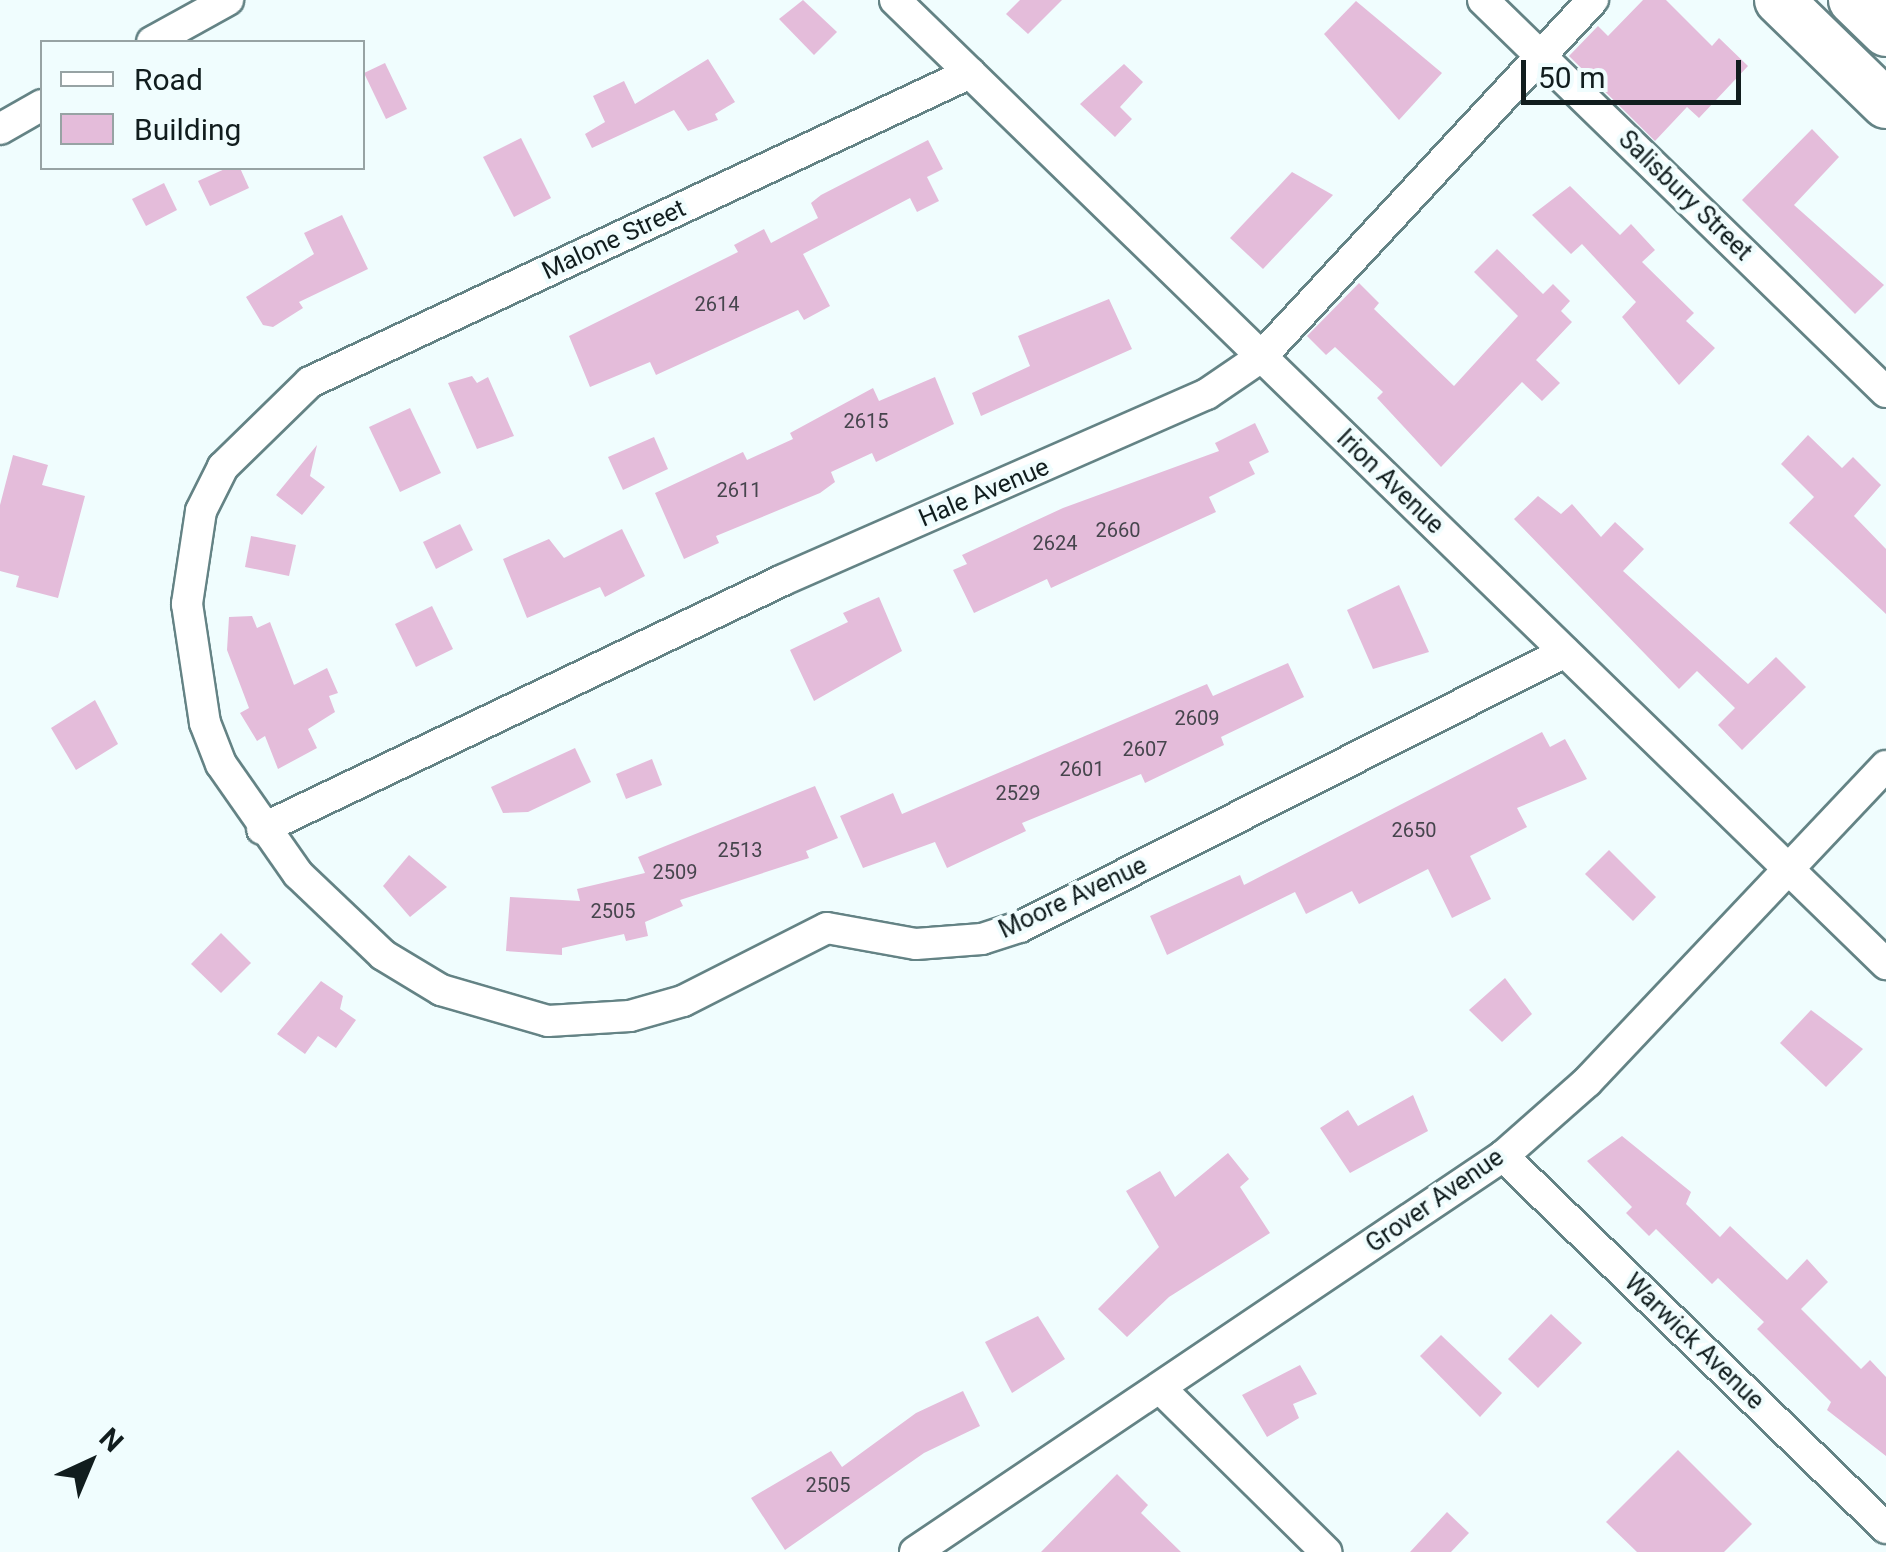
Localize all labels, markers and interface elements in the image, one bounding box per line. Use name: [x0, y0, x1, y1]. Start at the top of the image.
legend: [40, 40, 365, 170]
scale bar: [1526, 40, 1746, 102]
text: 50 m: [1538, 60, 1605, 95]
text: Road: [134, 62, 203, 97]
text: Building: [134, 112, 241, 147]
street label: Salisbury Street: [1612, 125, 1758, 267]
street label: Malone Street: [537, 194, 691, 286]
house number: 2614: [695, 292, 739, 316]
house number: 2615: [844, 409, 888, 433]
street label: Irion Avenue: [1330, 423, 1450, 541]
street label: Hale Avenue: [914, 452, 1054, 534]
house number: 2611: [717, 478, 761, 502]
house number: 2660: [1096, 518, 1140, 542]
house number: 2624: [1033, 531, 1077, 555]
house number: 2609: [1175, 706, 1219, 730]
house number: 2607: [1123, 737, 1167, 761]
house number: 2601: [1060, 757, 1104, 781]
house number: 2529: [996, 781, 1040, 805]
house number: 2650: [1392, 818, 1436, 842]
house number: 2513: [718, 838, 762, 862]
street label: Moore Avenue: [994, 851, 1152, 945]
house number: 2509: [653, 860, 697, 884]
house number: 2505: [591, 899, 635, 923]
street label: Grover Avenue: [1360, 1143, 1510, 1259]
street label: Warwick Avenue: [1618, 1268, 1770, 1416]
north arrow: [40, 1412, 140, 1512]
text: N: [93, 1421, 130, 1459]
house number: 2505: [806, 1473, 850, 1497]

